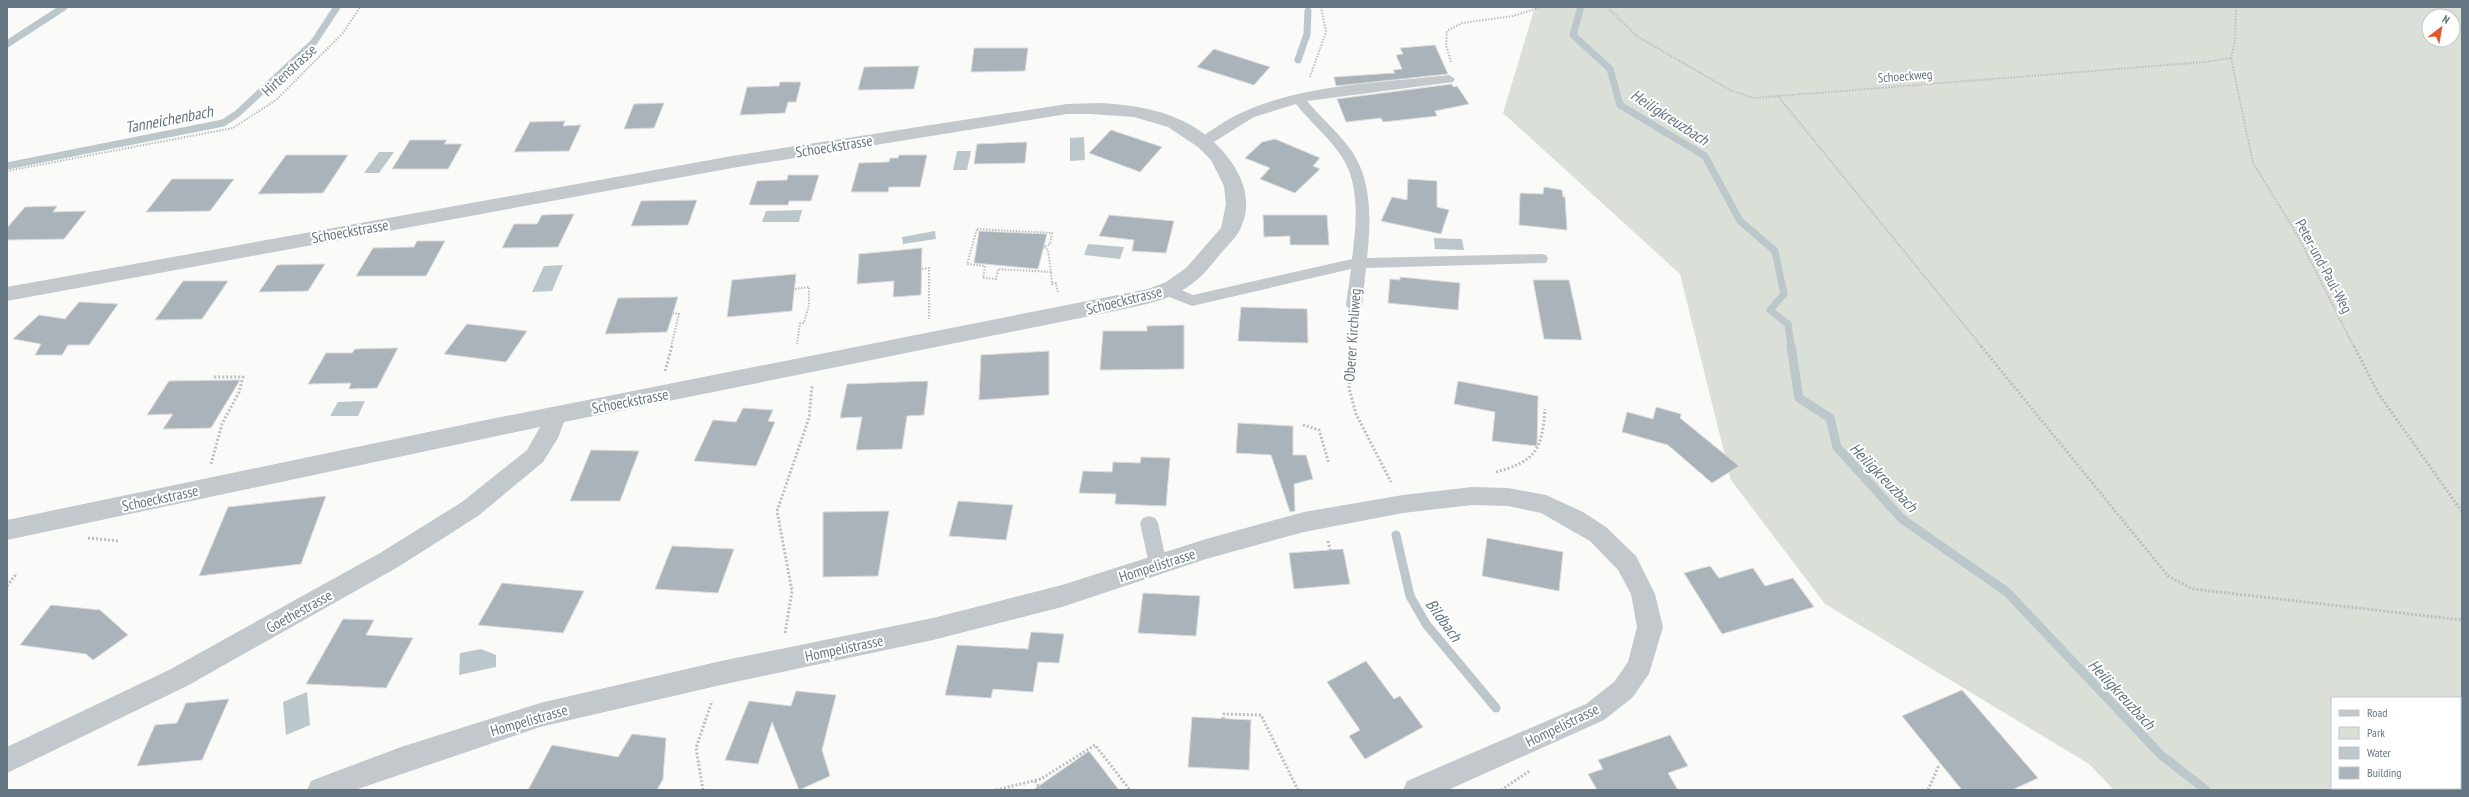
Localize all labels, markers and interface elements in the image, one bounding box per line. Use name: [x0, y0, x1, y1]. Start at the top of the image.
north arrow: [2421, 8, 2461, 48]
text: N: [2440, 12, 2452, 27]
street label: Hirtenstrasse: [258, 40, 320, 100]
street label: Schoeckweg: [1877, 66, 1933, 86]
water label: Heiligkreuzbach: [1627, 84, 1713, 150]
water label: Tanneichenbach: [124, 101, 215, 137]
street label: Schoeckstrasse: [794, 131, 874, 161]
street label: Schoeckstrasse: [310, 215, 390, 247]
street label: Peter-und-Paul-Weg: [2291, 216, 2357, 316]
street label: Schoeckstrasse: [1084, 281, 1164, 319]
street label: Oberer Kirchliweg: [1339, 288, 1365, 382]
street label: Schoeckstrasse: [590, 384, 670, 418]
water label: Heiligkreuzbach: [1846, 438, 1923, 517]
street label: Schoeckstrasse: [120, 481, 200, 515]
street label: Hompelistrasse: [1116, 544, 1198, 586]
street label: Goethestrasse: [263, 585, 335, 637]
water label: Bildbach: [1422, 595, 1467, 646]
street label: Hompelistrasse: [803, 630, 885, 666]
water label: Heiligkreuzbach: [2084, 655, 2160, 734]
legend: [2331, 697, 2461, 789]
street label: Hompelistrasse: [1522, 699, 1602, 751]
street label: Hompelistrasse: [488, 700, 570, 740]
text: Road: [2367, 705, 2387, 720]
text: Park: [2367, 725, 2385, 740]
text: Water: [2367, 745, 2392, 760]
text: Building: [2367, 765, 2402, 780]

